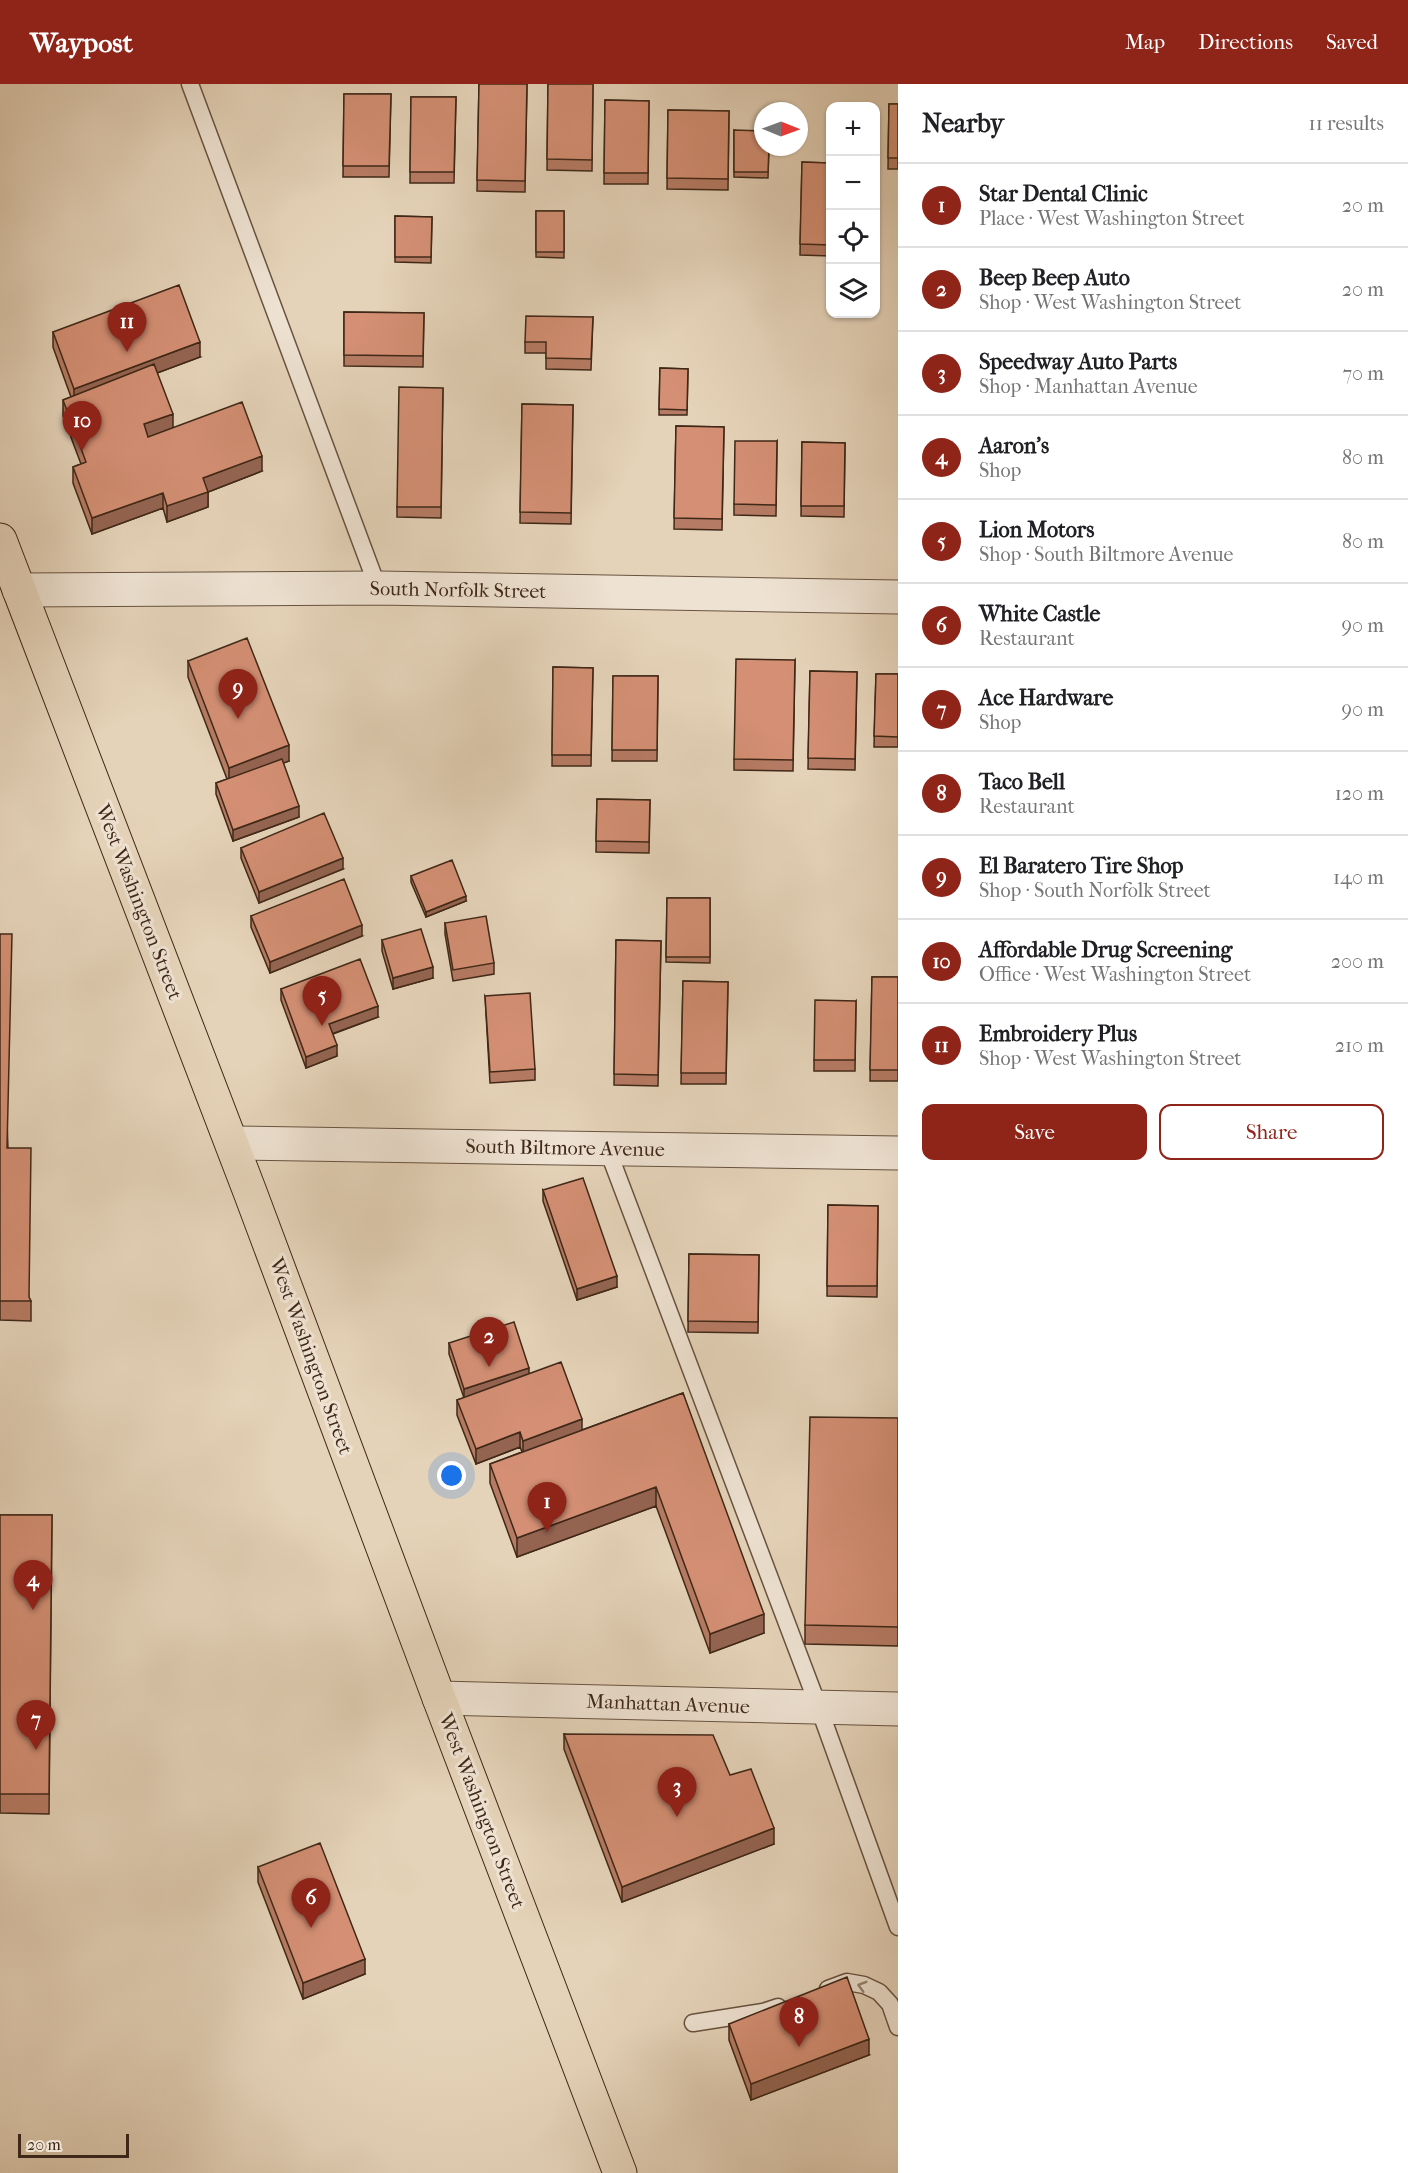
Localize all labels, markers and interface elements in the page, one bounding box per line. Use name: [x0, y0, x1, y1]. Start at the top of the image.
text: Waypost: [30, 26, 133, 59]
text: Map: [1125, 30, 1165, 54]
text: Directions: [1198, 30, 1293, 54]
text: Saved: [1326, 30, 1378, 54]
north arrow: [754, 102, 808, 156]
map controls: [826, 102, 880, 318]
button: +: [826, 102, 880, 156]
text: Nearby: [922, 108, 1004, 139]
text: 11 results: [1309, 112, 1384, 135]
button: −: [826, 156, 880, 210]
text: Star Dental Clinic: [979, 181, 1148, 207]
text: 1: [938, 194, 945, 217]
text: 20 m: [1342, 194, 1384, 217]
text: Place · West Washington Street: [979, 207, 1245, 230]
button: locate: [826, 210, 880, 264]
button: layers: [826, 264, 880, 318]
text: Beep Beep Auto: [979, 265, 1130, 291]
text: 2: [936, 278, 947, 301]
text: 20 m: [1342, 278, 1384, 301]
text: Shop · West Washington Street: [979, 291, 1241, 314]
pin: 11: [108, 302, 146, 352]
text: Speedway Auto Parts: [979, 349, 1177, 375]
text: 3: [937, 362, 946, 385]
text: 70 m: [1342, 362, 1384, 385]
text: Shop · Manhattan Avenue: [979, 375, 1198, 398]
pin: 10: [62, 402, 101, 451]
text: Aaron's: [979, 433, 1049, 459]
text: 4: [936, 446, 947, 469]
text: 80 m: [1342, 446, 1384, 469]
text: Shop: [979, 459, 1021, 482]
text: Lion Motors: [979, 517, 1094, 543]
text: 5: [937, 530, 946, 553]
text: 80 m: [1342, 530, 1384, 553]
text: Shop · South Biltmore Avenue: [979, 543, 1233, 566]
street label: South Norfolk Street: [369, 577, 547, 603]
text: White Castle: [979, 601, 1101, 627]
text: 6: [936, 614, 947, 637]
text: 90 m: [1342, 614, 1384, 637]
text: Restaurant: [979, 627, 1075, 650]
pin: 9: [218, 670, 258, 719]
text: Ace Hardware: [979, 685, 1113, 711]
text: 7: [937, 698, 946, 721]
text: 90 m: [1342, 698, 1384, 721]
text: Shop: [979, 711, 1021, 734]
text: Taco Bell: [979, 769, 1065, 795]
text: 8: [936, 782, 947, 805]
text: 120 m: [1335, 782, 1384, 805]
text: Restaurant: [979, 795, 1075, 818]
street label: West Washington Street: [91, 800, 187, 1003]
text: El Baratero Tire Shop: [979, 853, 1184, 879]
text: 9: [936, 866, 947, 889]
text: 140 m: [1333, 866, 1384, 889]
text: Shop · South Norfolk Street: [979, 879, 1211, 902]
text: Affordable Drug Screening: [979, 937, 1232, 963]
text: 10: [932, 950, 951, 973]
text: 200 m: [1331, 950, 1384, 973]
text: Office · West Washington Street: [979, 963, 1251, 986]
pin: 5: [302, 976, 342, 1026]
text: Embroidery Plus: [979, 1021, 1137, 1047]
text: 11: [934, 1034, 949, 1057]
text: 210 m: [1335, 1034, 1384, 1057]
text: Shop · West Washington Street: [979, 1047, 1241, 1070]
button: Save: [922, 1104, 1147, 1160]
button: Share: [1159, 1104, 1384, 1160]
street label: South Biltmore Avenue: [465, 1135, 665, 1161]
street label: West Washington Street: [264, 1254, 357, 1457]
pin: 2: [470, 1318, 508, 1367]
your location: [437, 1461, 466, 1490]
pin: 1: [528, 1482, 566, 1532]
pin: 4: [14, 1560, 52, 1610]
street label: Manhattan Avenue: [586, 1690, 750, 1718]
pin: 7: [16, 1700, 56, 1750]
street label: West Washington Street: [434, 1709, 530, 1912]
pin: 3: [658, 1768, 696, 1817]
pin: 6: [292, 1878, 330, 1928]
one-way arrow: [857, 1981, 868, 1993]
pin: 8: [780, 1998, 818, 2047]
scale bar: [18, 2131, 129, 2158]
text: 20 m: [27, 2135, 61, 2154]

